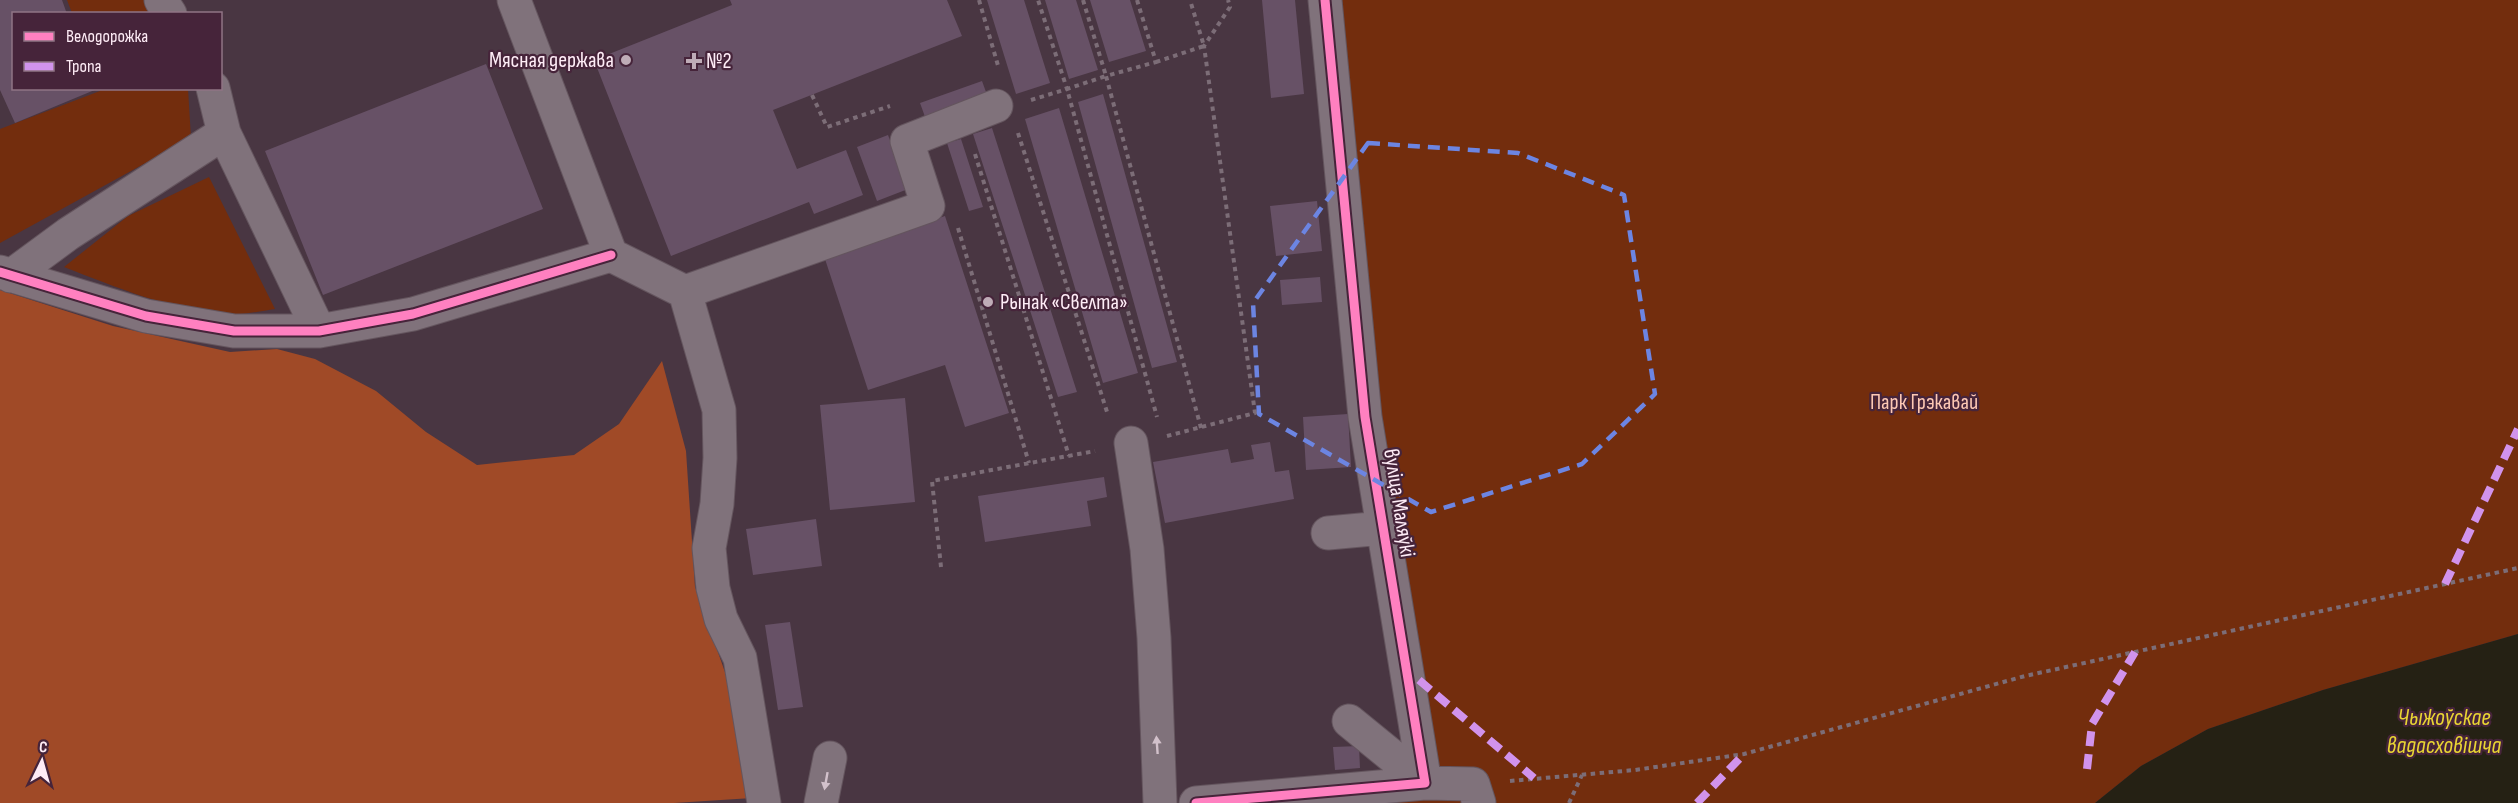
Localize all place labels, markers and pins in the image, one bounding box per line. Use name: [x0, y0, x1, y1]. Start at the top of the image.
place label: Мясная держава: [489, 47, 614, 74]
place label: №2: [706, 48, 732, 75]
marker: Мясная держава: [619, 53, 633, 67]
marker: №2: [687, 54, 701, 68]
place label: Рынак «Свелта»: [1000, 289, 1128, 316]
marker: Рынак «Свелта»: [981, 295, 995, 309]

